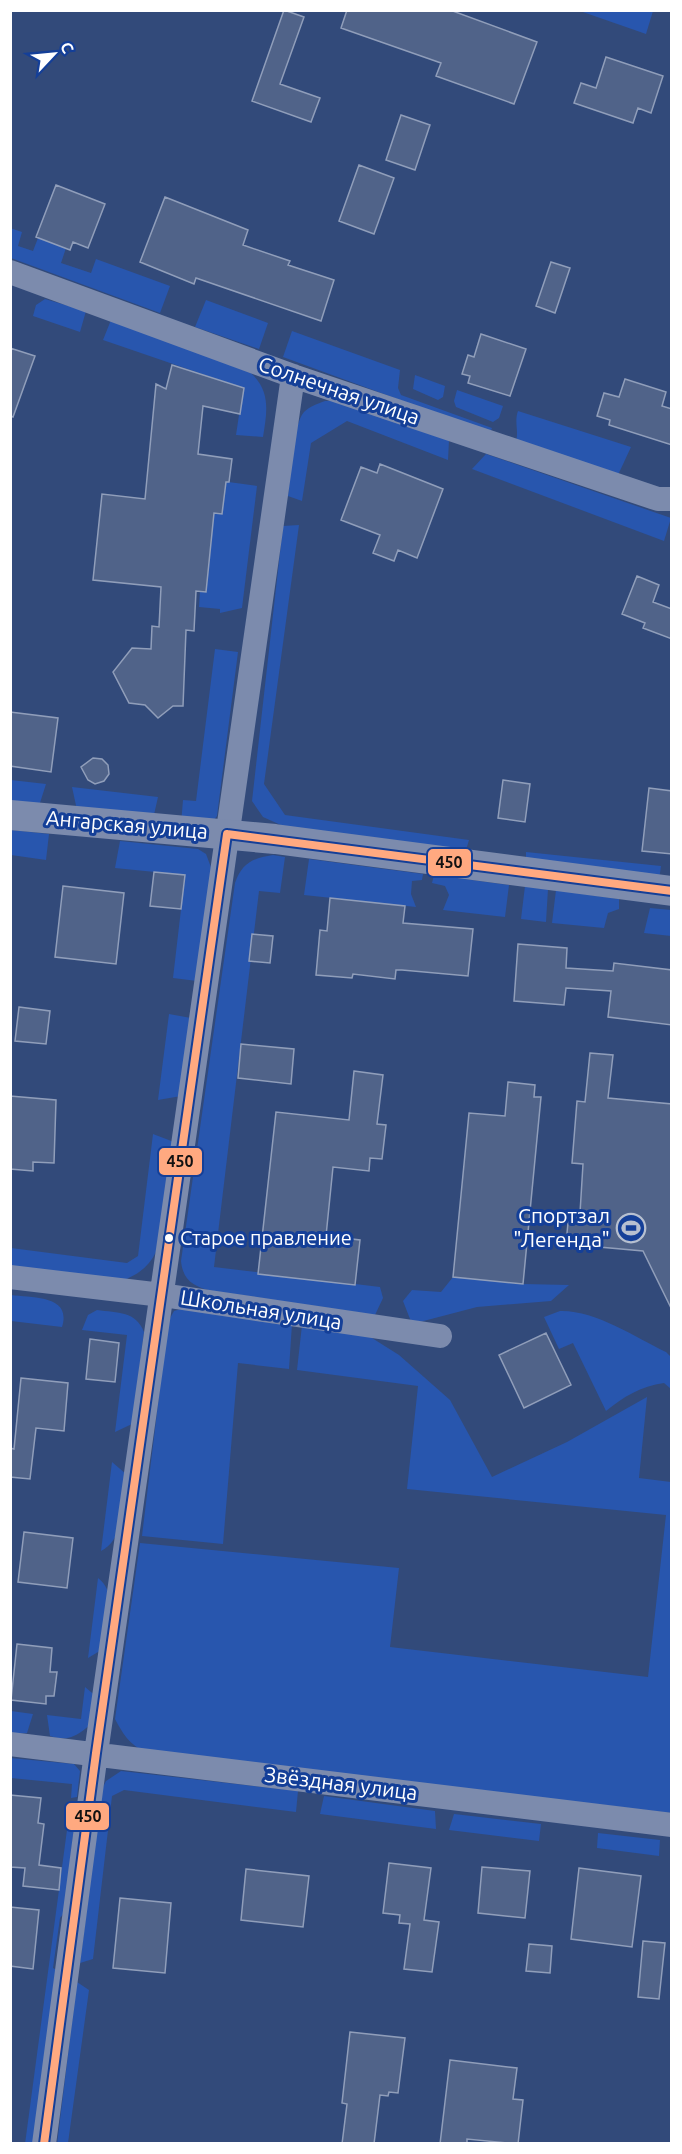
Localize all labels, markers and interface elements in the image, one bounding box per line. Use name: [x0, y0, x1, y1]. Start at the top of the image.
north arrow: [24, 24, 84, 84]
text: С: [57, 39, 78, 56]
street label: Солнечная улица: [256, 351, 423, 429]
street label: Ангарская улица: [45, 805, 209, 843]
line badge: 450: [427, 848, 472, 877]
text: 450: [435, 853, 463, 871]
line badge: 450: [158, 1147, 203, 1176]
text: 450: [166, 1152, 194, 1170]
place label: Спортзал "Легенда": [513, 1203, 610, 1251]
sports icon: Спортзал "Легенда": [615, 1212, 647, 1244]
place label: Старое правление: [180, 1226, 352, 1249]
marker: Старое правление: [163, 1232, 175, 1244]
street label: Школьная улица: [179, 1284, 343, 1334]
street label: Звёздная улица: [263, 1762, 419, 1804]
line badge: 450: [65, 1802, 110, 1831]
text: 450: [74, 1807, 102, 1825]

